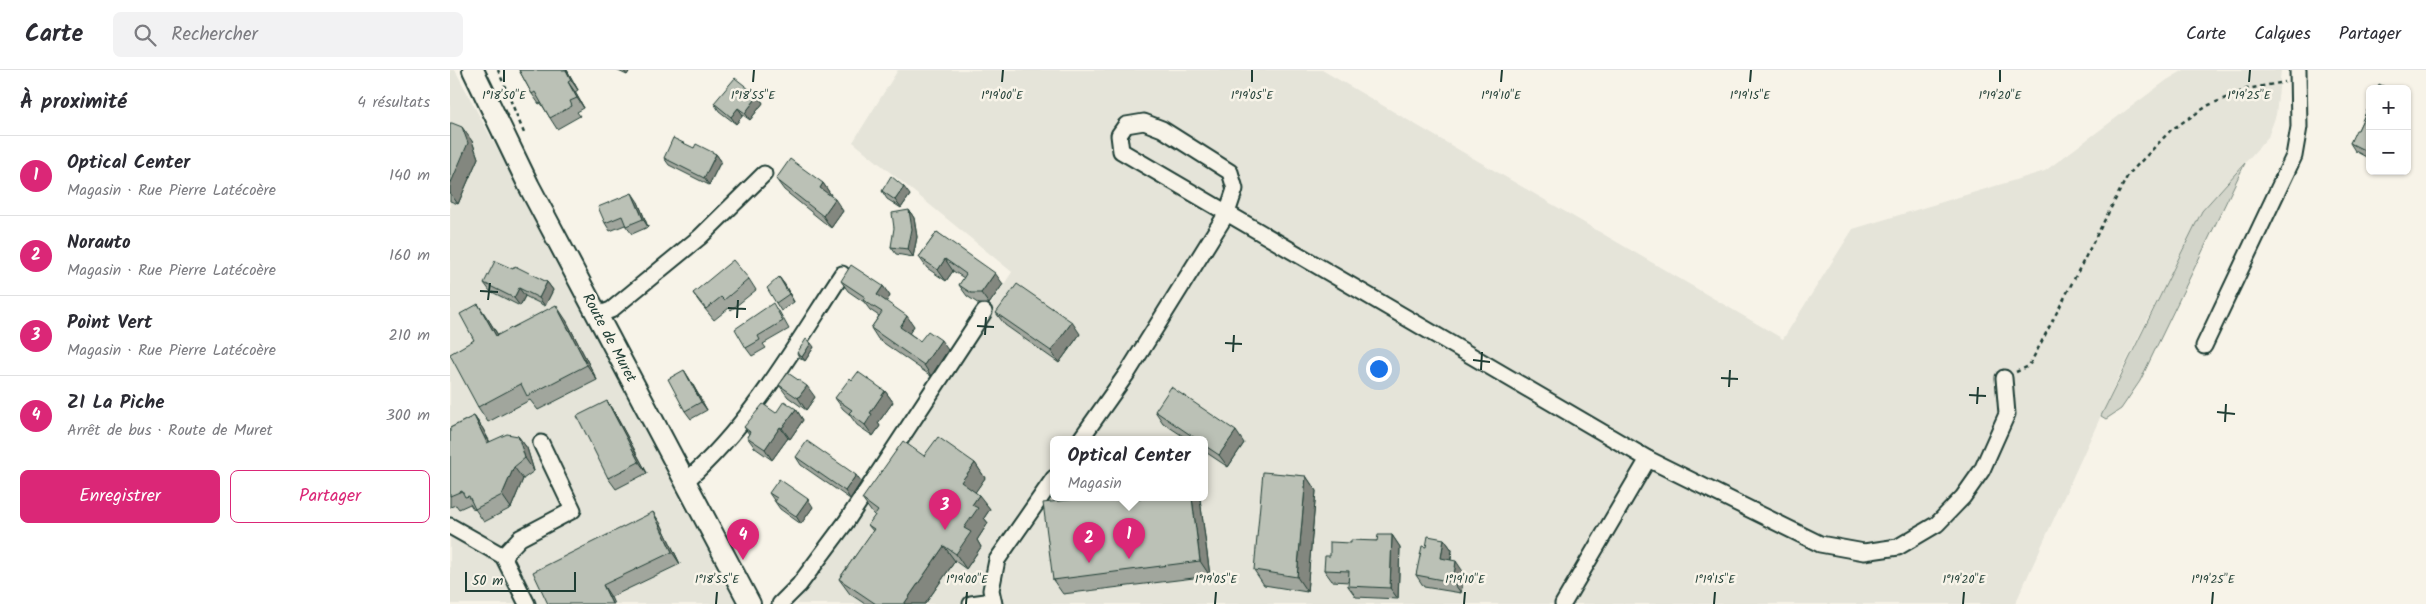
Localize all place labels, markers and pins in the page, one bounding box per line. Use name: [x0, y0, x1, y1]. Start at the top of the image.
pin: 3: [929, 489, 961, 530]
pin: 1: [1113, 518, 1145, 559]
pin: 4: [727, 519, 759, 560]
pin: 2: [1073, 522, 1105, 563]

